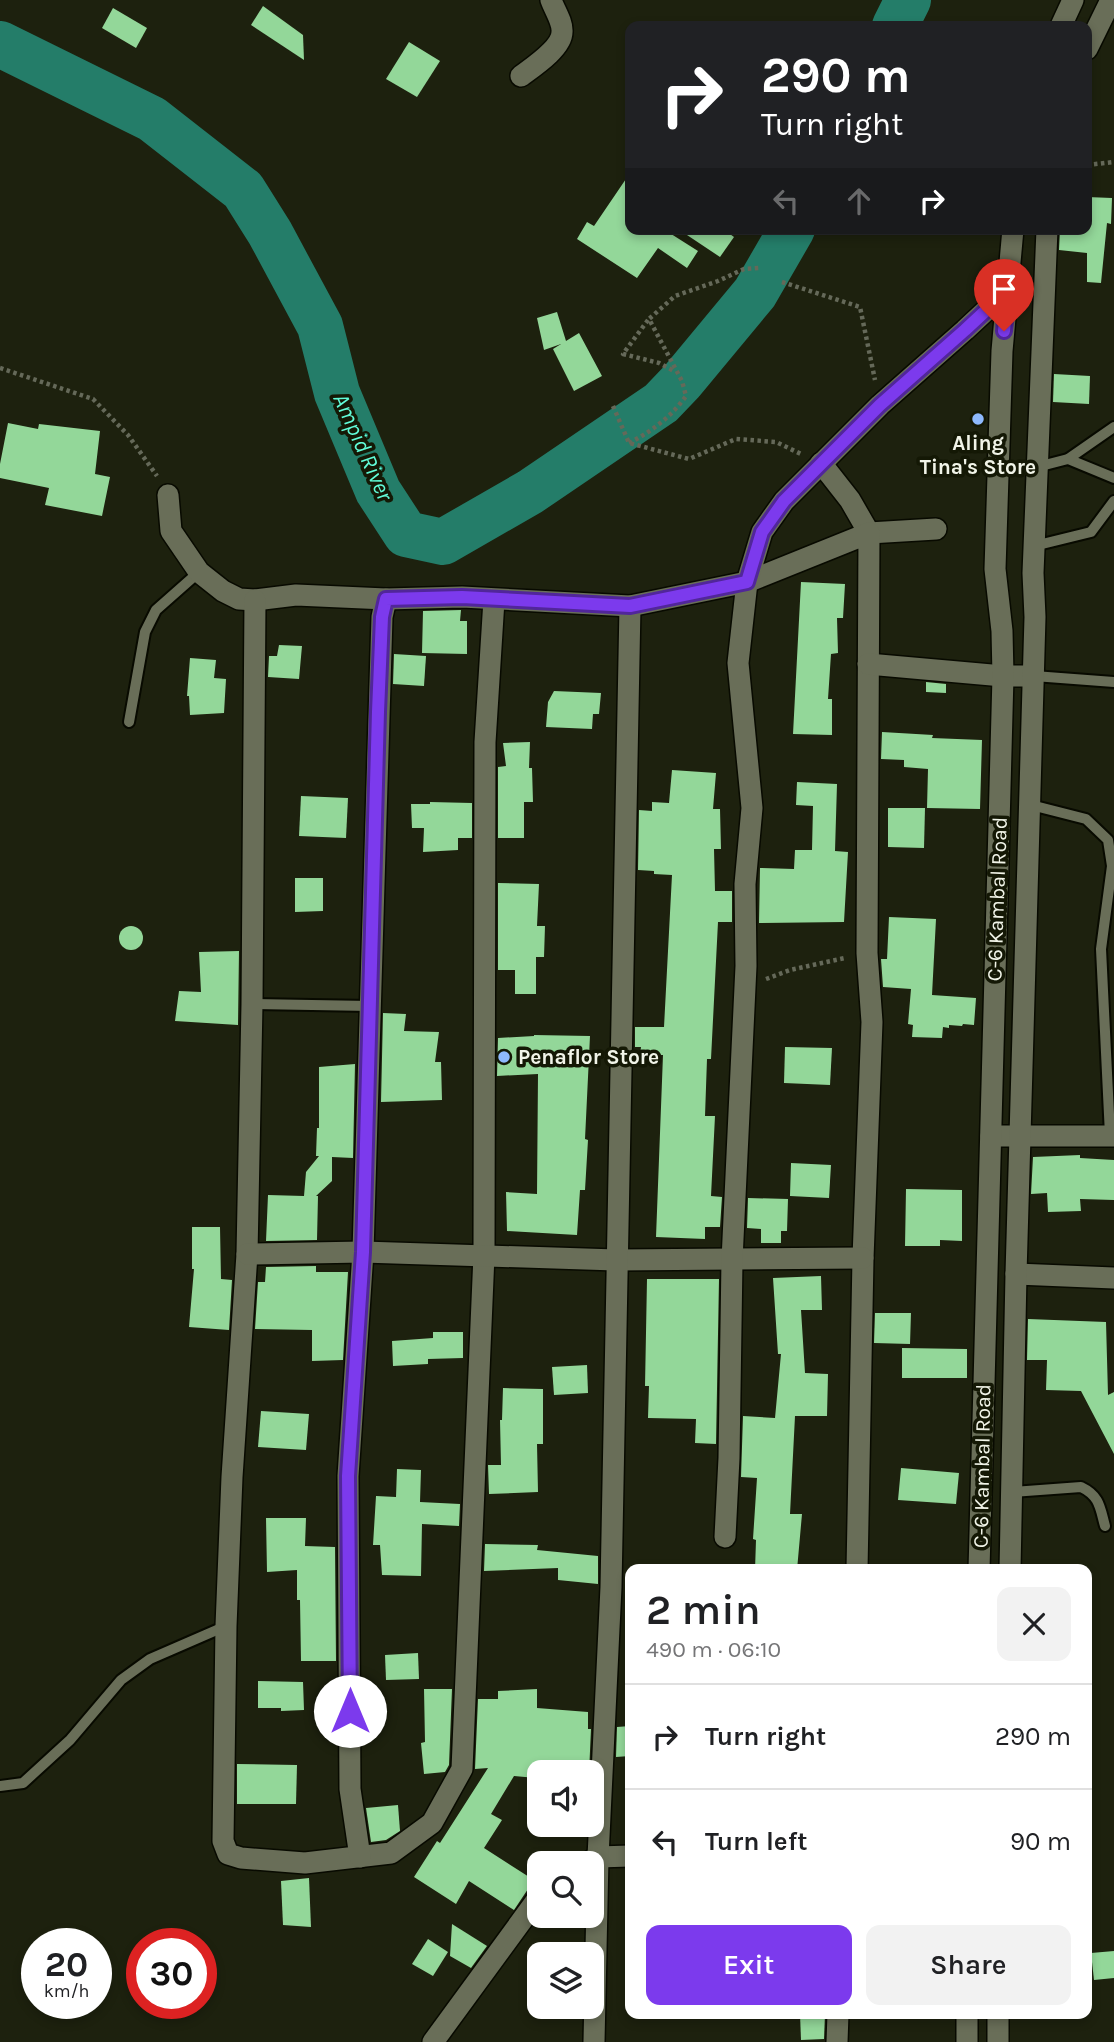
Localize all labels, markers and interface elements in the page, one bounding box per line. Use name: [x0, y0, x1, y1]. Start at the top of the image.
text: 290 m: [761, 47, 910, 104]
icon: right: [646, 49, 737, 140]
text: Turn right: [761, 106, 903, 143]
icon: left: [767, 182, 805, 220]
icon: ahead: [840, 182, 878, 220]
icon: right: [913, 182, 951, 220]
pin: [974, 259, 1034, 331]
icon: arrive: [985, 270, 1023, 308]
water label: Ampid River: [327, 389, 399, 506]
marker: Aling Tina's Store: [970, 411, 986, 427]
place label: Aling Tina's Store: [920, 431, 1036, 479]
street label: C-6 Kambal Road: [982, 816, 1012, 982]
place label: Penaflor Store: [518, 1045, 659, 1069]
marker: Penaflor Store: [496, 1049, 512, 1065]
street label: C-6 Kambal Road: [969, 1384, 995, 1548]
text: 2 min: [646, 1585, 761, 1635]
button: close: [997, 1587, 1071, 1661]
text: 490 m · 06:10: [646, 1636, 781, 1663]
position arrow: [313, 1674, 387, 1748]
icon: right: [646, 1718, 684, 1756]
text: Turn right: [705, 1721, 826, 1752]
text: 290 m: [995, 1721, 1071, 1752]
map controls: [527, 1760, 604, 2019]
button: sound: [527, 1760, 604, 1837]
icon: left: [646, 1823, 684, 1861]
text: Turn left: [705, 1826, 807, 1857]
text: 90 m: [1010, 1826, 1071, 1857]
button: search: [527, 1851, 604, 1928]
button: Exit: [646, 1925, 852, 2005]
button: Share: [866, 1925, 1071, 2005]
speed limit sign: 30: [126, 1928, 217, 2019]
button: layers: [527, 1942, 604, 2019]
text: 20: [45, 1944, 88, 1985]
text: km/h: [44, 1980, 89, 2002]

